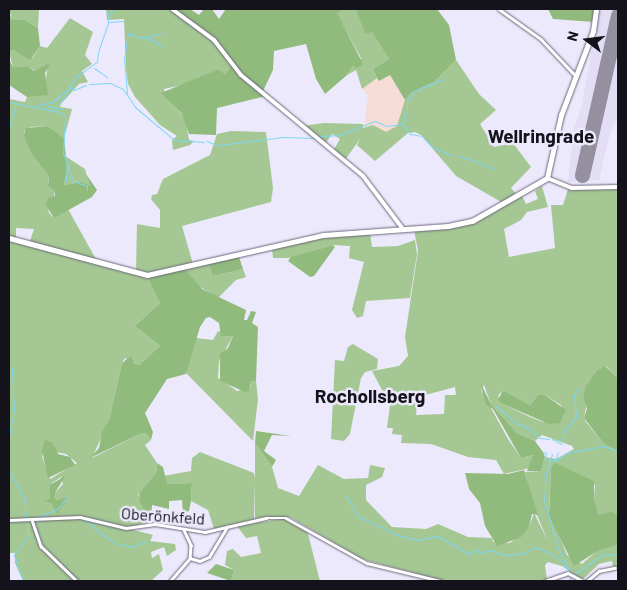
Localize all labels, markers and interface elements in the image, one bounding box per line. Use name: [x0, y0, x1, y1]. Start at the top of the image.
north arrow: [562, 15, 612, 65]
text: N: [563, 29, 581, 43]
district label: Wellringrade: [488, 125, 594, 147]
district label: Rochollsberg: [315, 385, 425, 407]
street label: Oberönkfeld: [120, 503, 206, 529]

